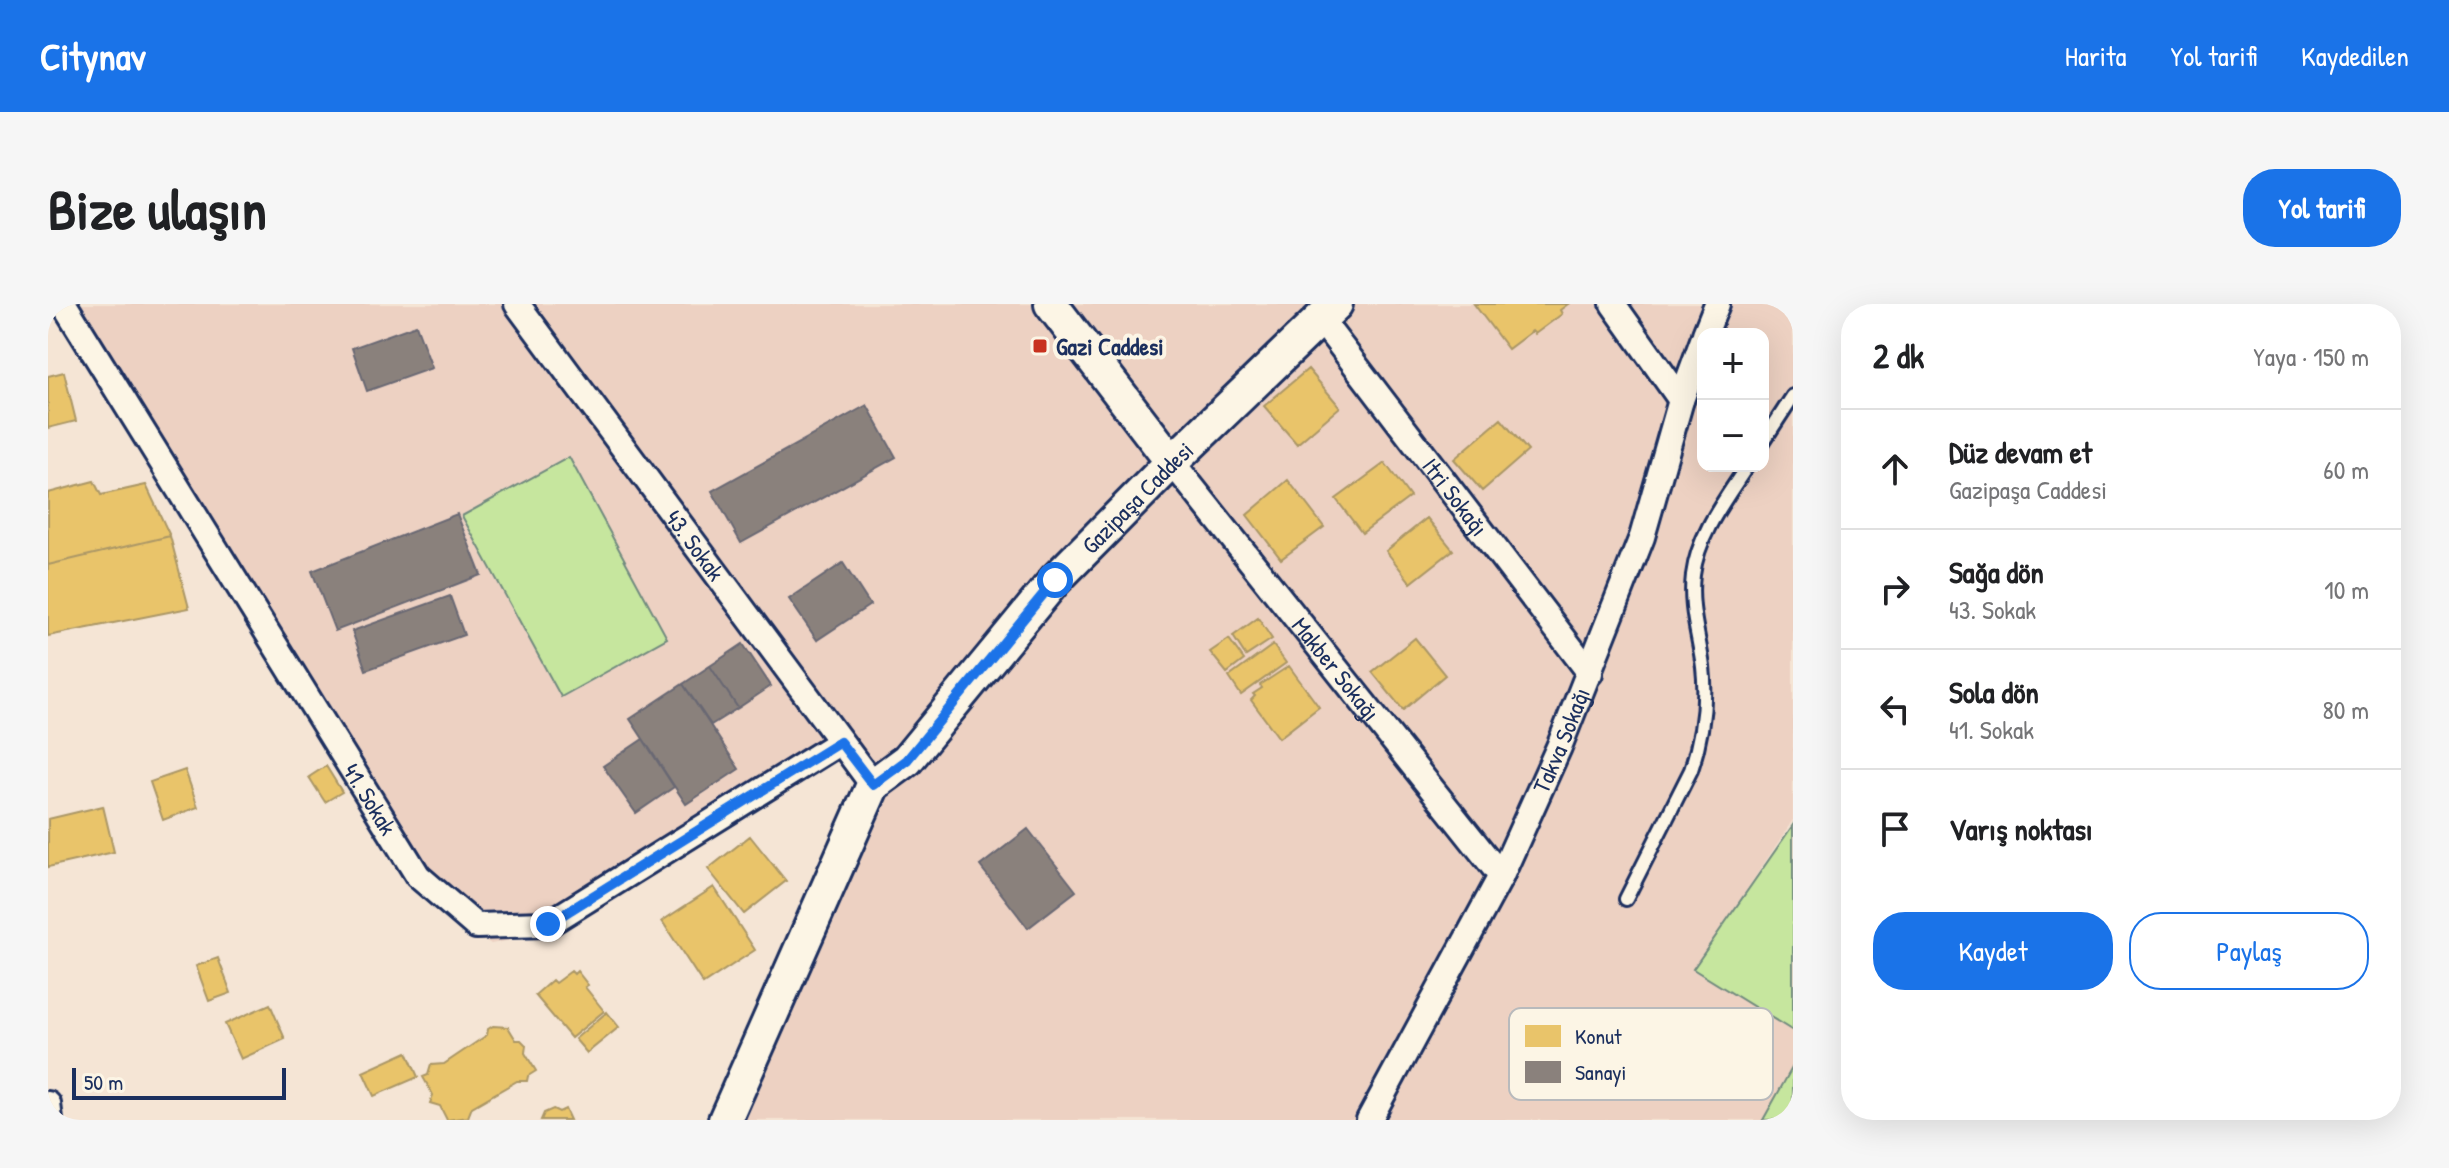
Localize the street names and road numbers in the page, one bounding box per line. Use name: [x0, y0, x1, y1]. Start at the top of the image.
street label: Gazipaşa Caddesi: [1074, 434, 1200, 560]
street label: Itri Sokağı: [1415, 451, 1496, 542]
street label: 43. Sokak: [659, 503, 732, 587]
street label: Makber Sokağı: [1285, 610, 1387, 727]
street label: Takva Sokağı: [1525, 683, 1597, 798]
street label: 41. Sokak: [336, 757, 405, 841]

